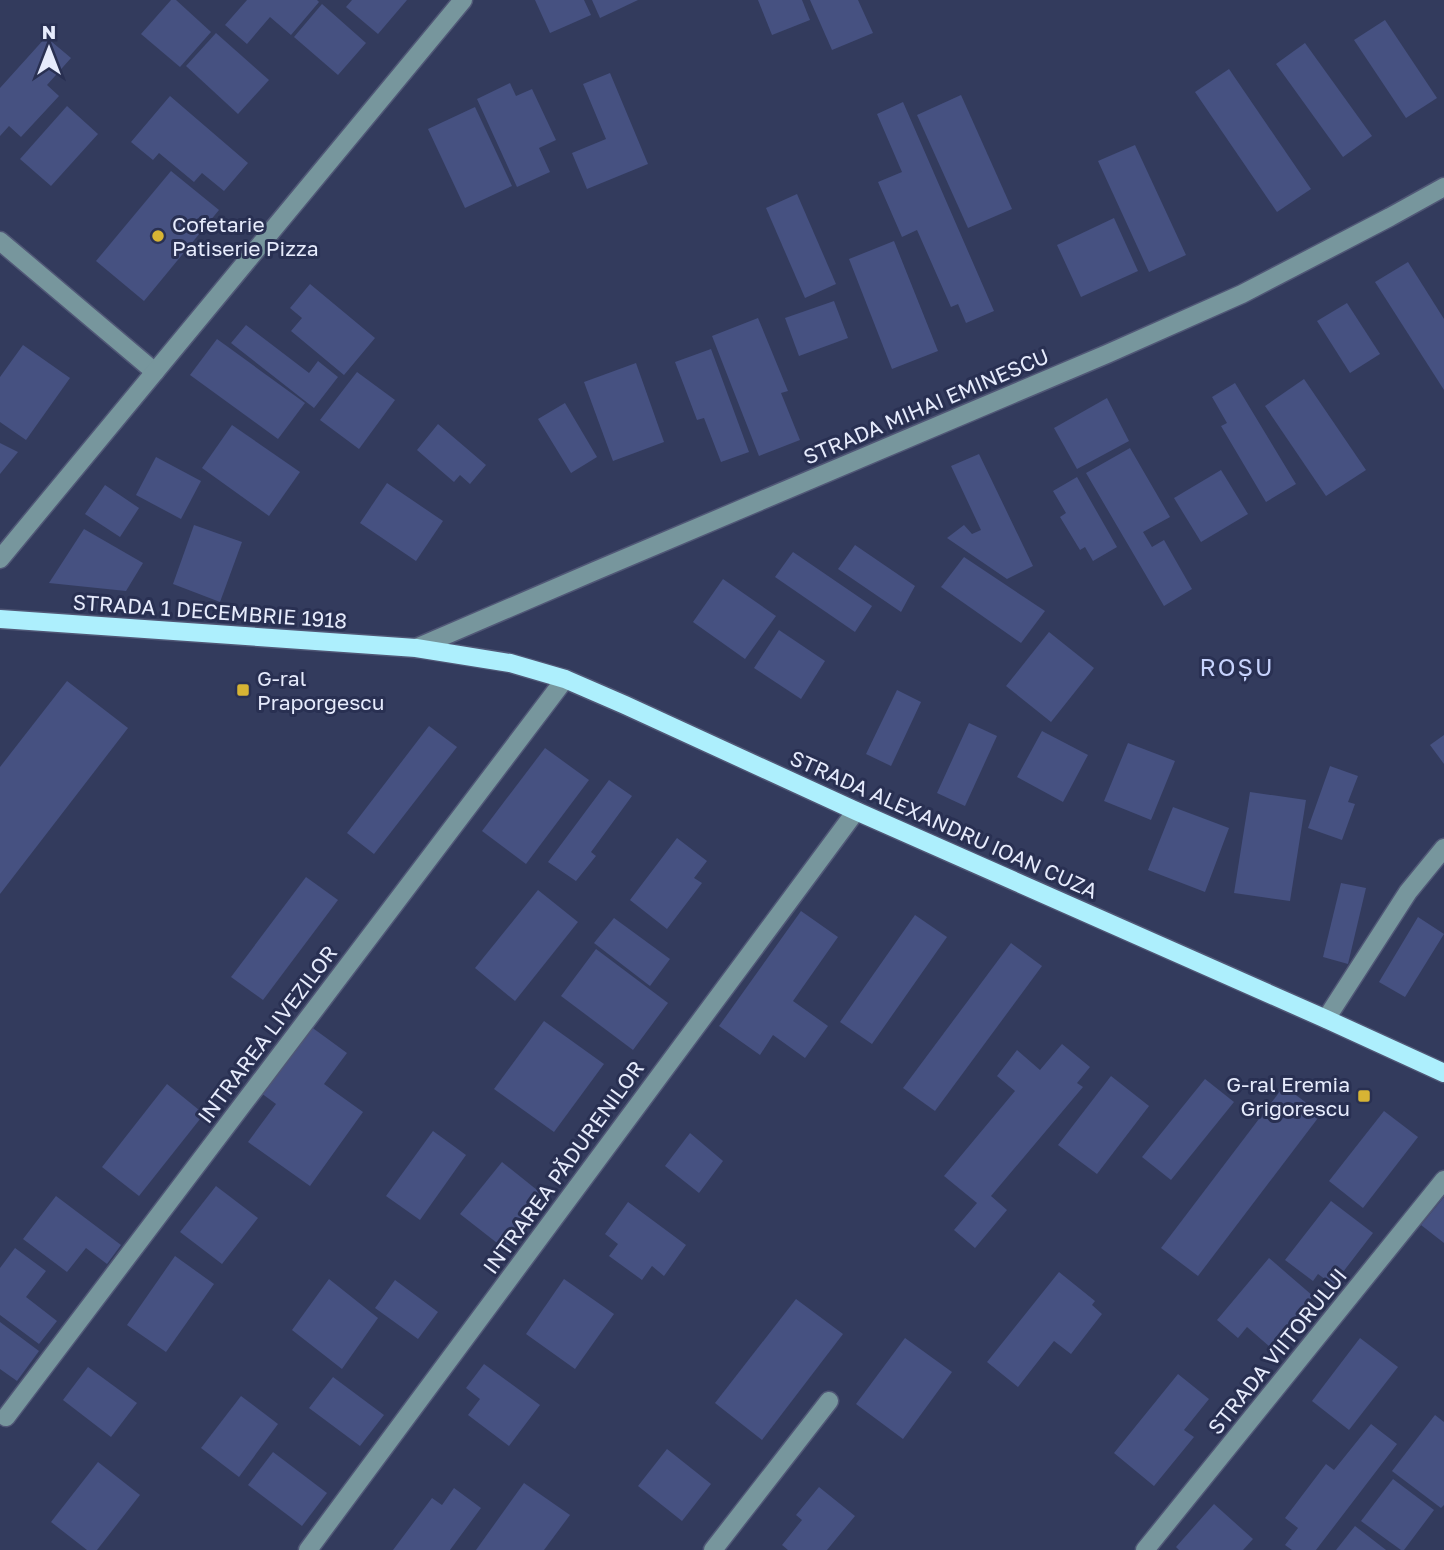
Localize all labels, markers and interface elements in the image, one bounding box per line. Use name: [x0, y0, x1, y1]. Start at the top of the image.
north arrow: [14, 14, 84, 84]
text: N: [42, 20, 56, 43]
place label: Cofetarie Patiserie Pizza: [172, 211, 319, 261]
marker: Cofetarie Patiserie Pizza: [150, 228, 166, 244]
street label: STRADA MIHAI EMINESCU: [799, 342, 1053, 470]
street label: STRADA 1 DECEMBRIE 1918: [72, 588, 348, 634]
district label: ROȘU: [1200, 652, 1274, 682]
place label: G-ral Praporgescu: [257, 665, 384, 715]
marker: G-ral Praporgescu: [235, 682, 251, 698]
street label: STRADA ALEXANDRU IOAN CUZA: [786, 744, 1102, 904]
street label: INTRAREA LIVEZILOR: [192, 940, 342, 1128]
street label: INTRAREA PĂDURENILOR: [477, 1055, 649, 1279]
place label: G-ral Eremia Grigorescu: [1226, 1071, 1350, 1121]
marker: G-ral Eremia Grigorescu: [1356, 1088, 1372, 1104]
street label: STRADA VIITORULUI: [1202, 1263, 1352, 1439]

